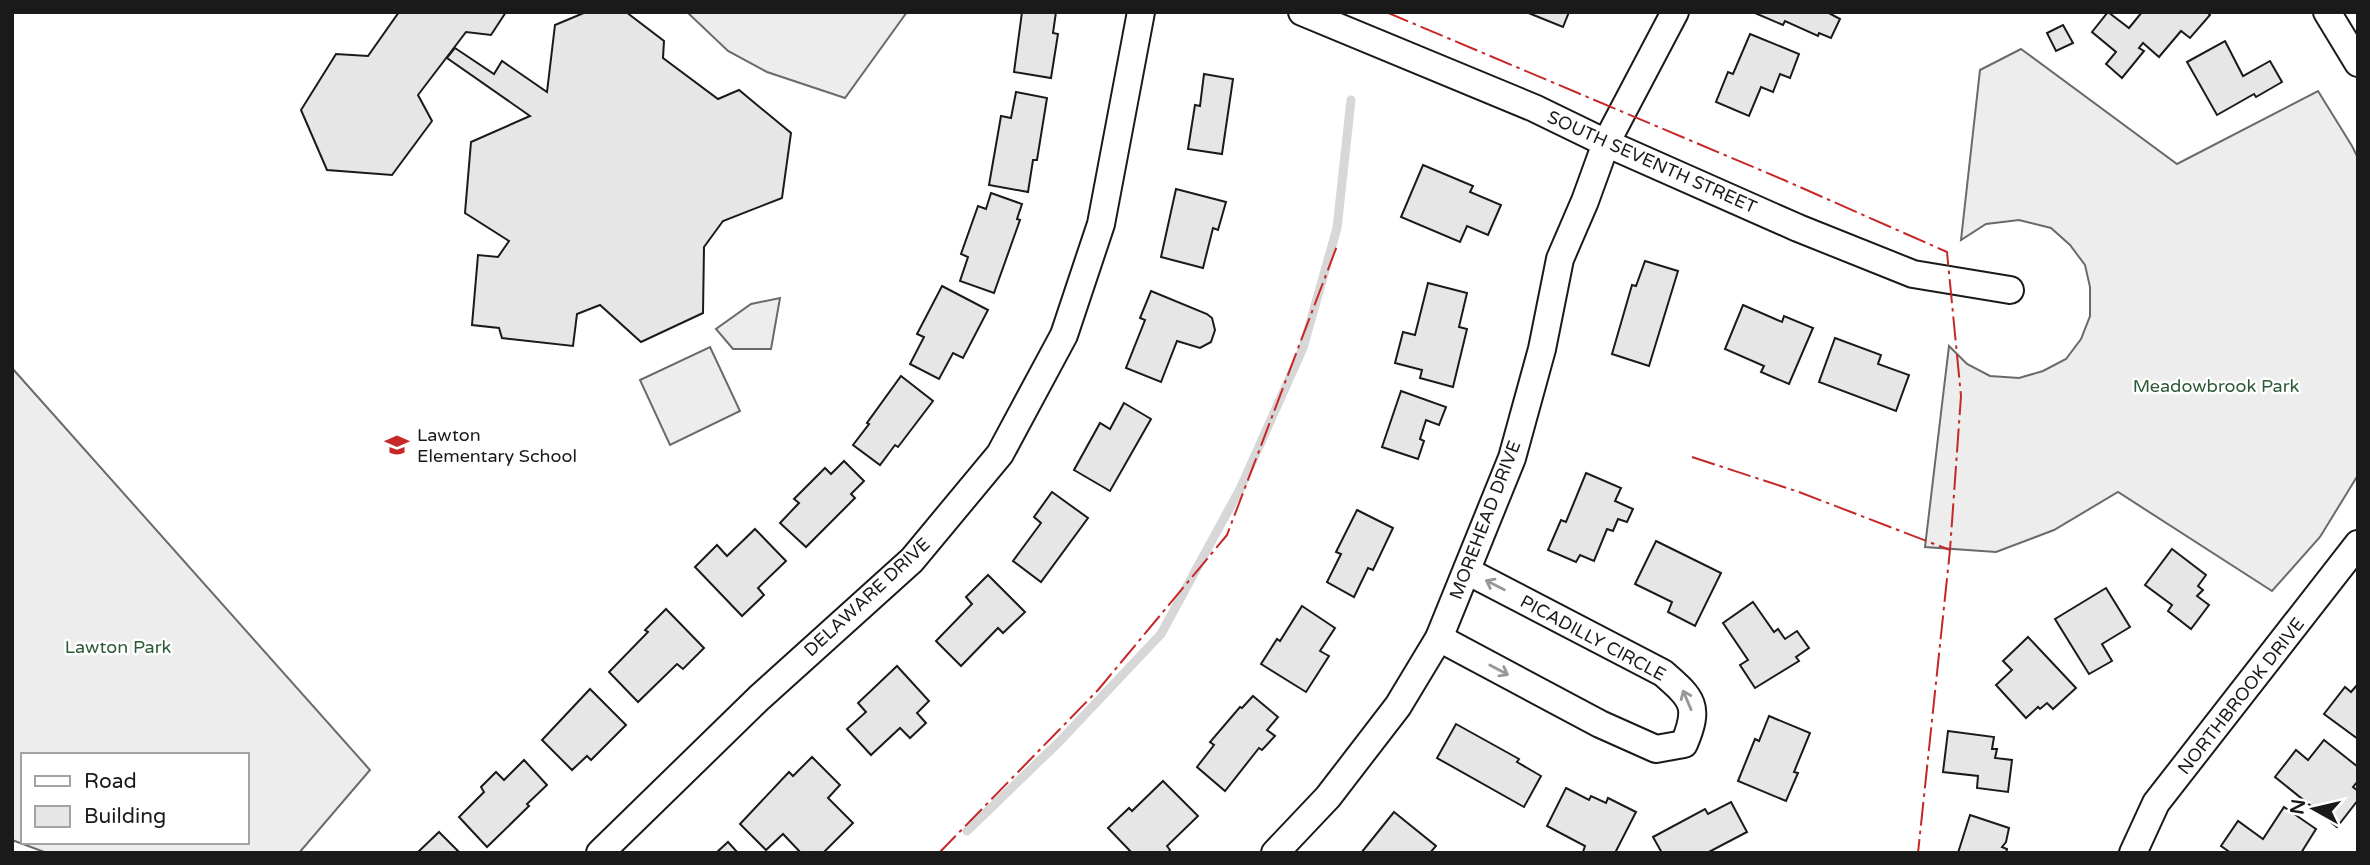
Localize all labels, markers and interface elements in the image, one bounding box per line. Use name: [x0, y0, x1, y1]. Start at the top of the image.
street label: SOUTH SEVENTH STREET: [1544, 106, 1760, 218]
park label: Meadowbrook Park: [2133, 375, 2300, 397]
place label: Lawton Elementary School: [417, 424, 577, 467]
school or university icon: Lawton Elementary School: [383, 431, 411, 459]
street label: MOREHEAD DRIVE: [1445, 437, 1525, 603]
street label: DELAWARE DRIVE: [799, 533, 935, 661]
one-way arrow: [1485, 578, 1506, 591]
street label: PICADILLY CIRCLE: [1516, 590, 1670, 686]
street label: NORTHBROOK DRIVE: [2173, 613, 2309, 779]
park label: Lawton Park: [65, 636, 172, 658]
one-way arrow: [1488, 664, 1509, 677]
one-way arrow: [1680, 690, 1693, 712]
legend: [21, 753, 248, 844]
text: Road: [84, 769, 137, 794]
north arrow: [2279, 774, 2349, 844]
text: N: [2286, 798, 2310, 816]
text: Building: [84, 804, 166, 829]

